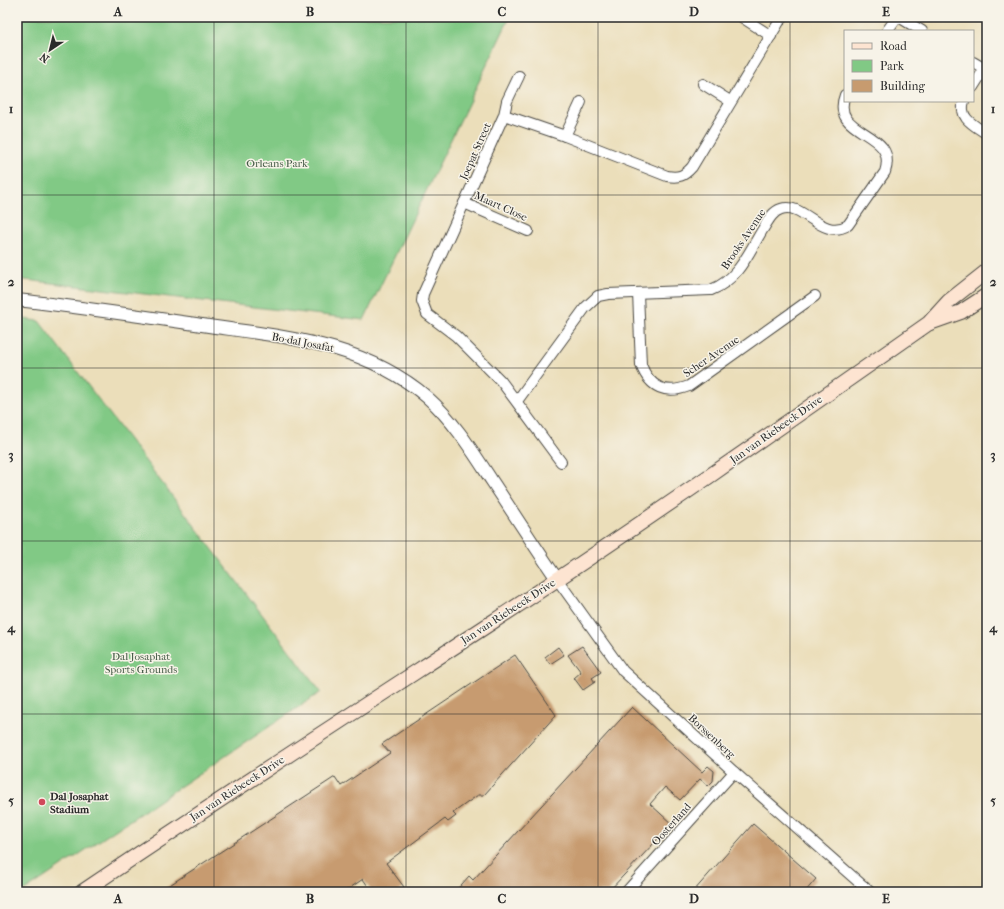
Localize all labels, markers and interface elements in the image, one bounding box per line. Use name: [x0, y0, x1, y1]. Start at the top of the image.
text: A: [113, 4, 123, 19]
text: B: [306, 4, 315, 19]
text: C: [498, 4, 507, 19]
text: D: [689, 4, 699, 19]
text: E: [882, 4, 890, 19]
north arrow: [30, 30, 70, 70]
legend: [844, 30, 974, 102]
text: Road: [880, 39, 907, 53]
text: N: [37, 50, 52, 66]
text: Park: [880, 59, 905, 73]
text: Building: [880, 79, 925, 93]
text: 1: [9, 101, 14, 116]
text: 1: [991, 101, 996, 116]
street label: Joepat Street: [457, 120, 494, 183]
park label: Orleans Park: [246, 157, 308, 170]
street label: Maart Close: [472, 189, 530, 224]
street label: Brooks Avenue: [718, 206, 769, 272]
text: 2: [8, 274, 15, 289]
text: 2: [990, 274, 997, 289]
street label: Bo-dal Josafat: [271, 330, 335, 355]
street label: Scher Avenue: [681, 333, 742, 380]
street label: Jan van Riebeeck Drive: [727, 392, 825, 467]
text: 3: [8, 447, 14, 463]
text: 3: [990, 447, 996, 463]
street label: Jan van Riebeeck Drive: [458, 576, 558, 647]
text: 4: [6, 620, 16, 636]
text: 4: [988, 620, 998, 636]
park label: Dal Josaphat Sports Grounds: [105, 650, 177, 676]
street label: Borssenberg: [686, 712, 738, 761]
street label: Jan van Riebeeck Drive: [187, 753, 287, 824]
place label: Dal Josaphat Stadium: [49, 790, 110, 816]
text: 5: [8, 793, 14, 808]
text: 5: [990, 793, 996, 808]
marker: Dal Josaphat Stadium: [37, 797, 47, 807]
street label: Oosterland: [649, 800, 695, 848]
text: A: [113, 891, 123, 906]
text: B: [306, 891, 315, 906]
text: C: [498, 891, 507, 906]
text: D: [689, 891, 699, 906]
text: E: [882, 891, 890, 906]

